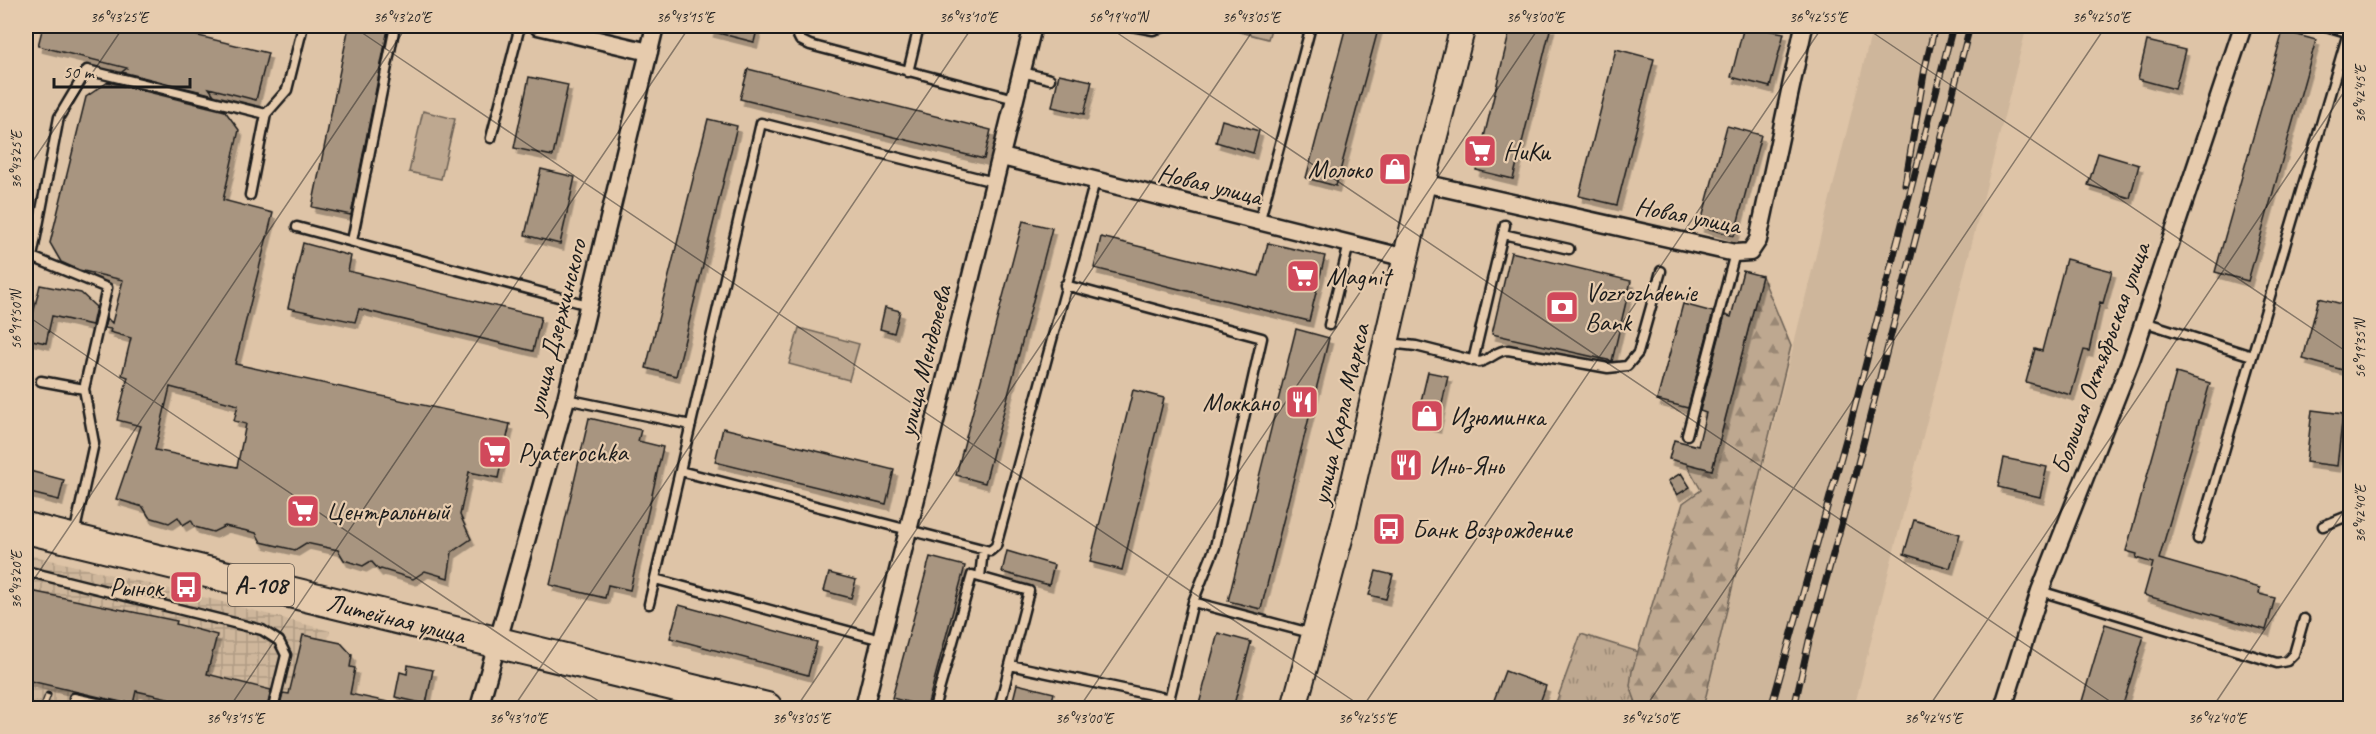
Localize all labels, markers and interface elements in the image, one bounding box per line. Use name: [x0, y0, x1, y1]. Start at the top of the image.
text: 36°43'25"E: [90, 8, 150, 27]
text: 36°43'20"E: [373, 8, 433, 27]
text: 36°43'15"E: [656, 8, 716, 27]
text: 36°43'10"E: [939, 8, 999, 27]
text: 56°19'40"N: [1088, 8, 1151, 27]
text: 36°43'05"E: [1222, 8, 1282, 27]
text: 36°43'00"E: [1506, 8, 1566, 27]
text: 36°42'55"E: [1789, 8, 1849, 27]
text: 36°42'50"E: [2072, 8, 2132, 27]
scale bar: [54, 51, 190, 89]
text: 50 m: [63, 61, 96, 83]
text: 36°42'45"E: [2351, 63, 2370, 123]
text: 36°43'25"E: [7, 129, 26, 189]
supermarket icon: НиКи: [1462, 133, 1498, 169]
place label: НиКи: [1503, 135, 1552, 168]
shop icon: Молоко: [1377, 151, 1413, 187]
place label: Молоко: [1308, 153, 1374, 186]
street label: Новая улица: [1154, 156, 1268, 214]
street label: Новая улица: [1633, 189, 1746, 242]
street label: улица Дзержинского: [518, 234, 595, 420]
street label: Большая Октябрьская улица: [2043, 236, 2158, 478]
supermarket icon: Magnit: [1285, 258, 1321, 294]
place label: Magnit: [1326, 260, 1394, 293]
place label: Vozrozhdenie Bank: [1585, 276, 1698, 339]
street label: улица Менделеева: [889, 281, 960, 442]
text: 56°19'50"N: [7, 287, 26, 350]
bank icon: Vozrozhdenie Bank: [1544, 289, 1580, 325]
text: 56°19'35"N: [2351, 316, 2370, 379]
street label: улица Карла Маркса: [1303, 319, 1378, 510]
restaurant icon: Моккано: [1284, 384, 1320, 420]
place label: Моккано: [1202, 386, 1281, 419]
shop icon: Изюминка: [1409, 398, 1445, 434]
place label: Изюминка: [1450, 400, 1547, 434]
supermarket icon: Pyaterochka: [477, 434, 513, 470]
place label: Pyaterochka: [518, 436, 629, 469]
restaurant icon: Инь-Янь: [1388, 447, 1424, 483]
place label: Инь-Янь: [1429, 449, 1506, 482]
text: 36°42'40"E: [2351, 483, 2370, 543]
supermarket icon: Центральный: [285, 493, 321, 529]
place label: Центральный: [326, 495, 452, 528]
bus stop icon: Банк Возрождение: [1371, 511, 1407, 547]
place label: Банк Возрождение: [1412, 513, 1573, 546]
text: 36°43'20"E: [7, 549, 26, 609]
road number: А-108: [228, 564, 294, 606]
bus stop icon: Рынок: [168, 569, 204, 605]
place label: Рынок: [109, 571, 166, 604]
street label: Литейная улица: [323, 585, 470, 652]
text: 36°43'15"E: [206, 709, 266, 728]
text: 36°43'10"E: [489, 709, 549, 728]
text: 36°43'05"E: [772, 709, 832, 728]
text: 36°43'00"E: [1055, 709, 1115, 728]
text: 36°42'55"E: [1338, 709, 1398, 728]
text: 36°42'50"E: [1621, 709, 1681, 728]
text: 36°42'45"E: [1904, 709, 1964, 728]
text: 36°42'40"E: [2188, 709, 2248, 728]

